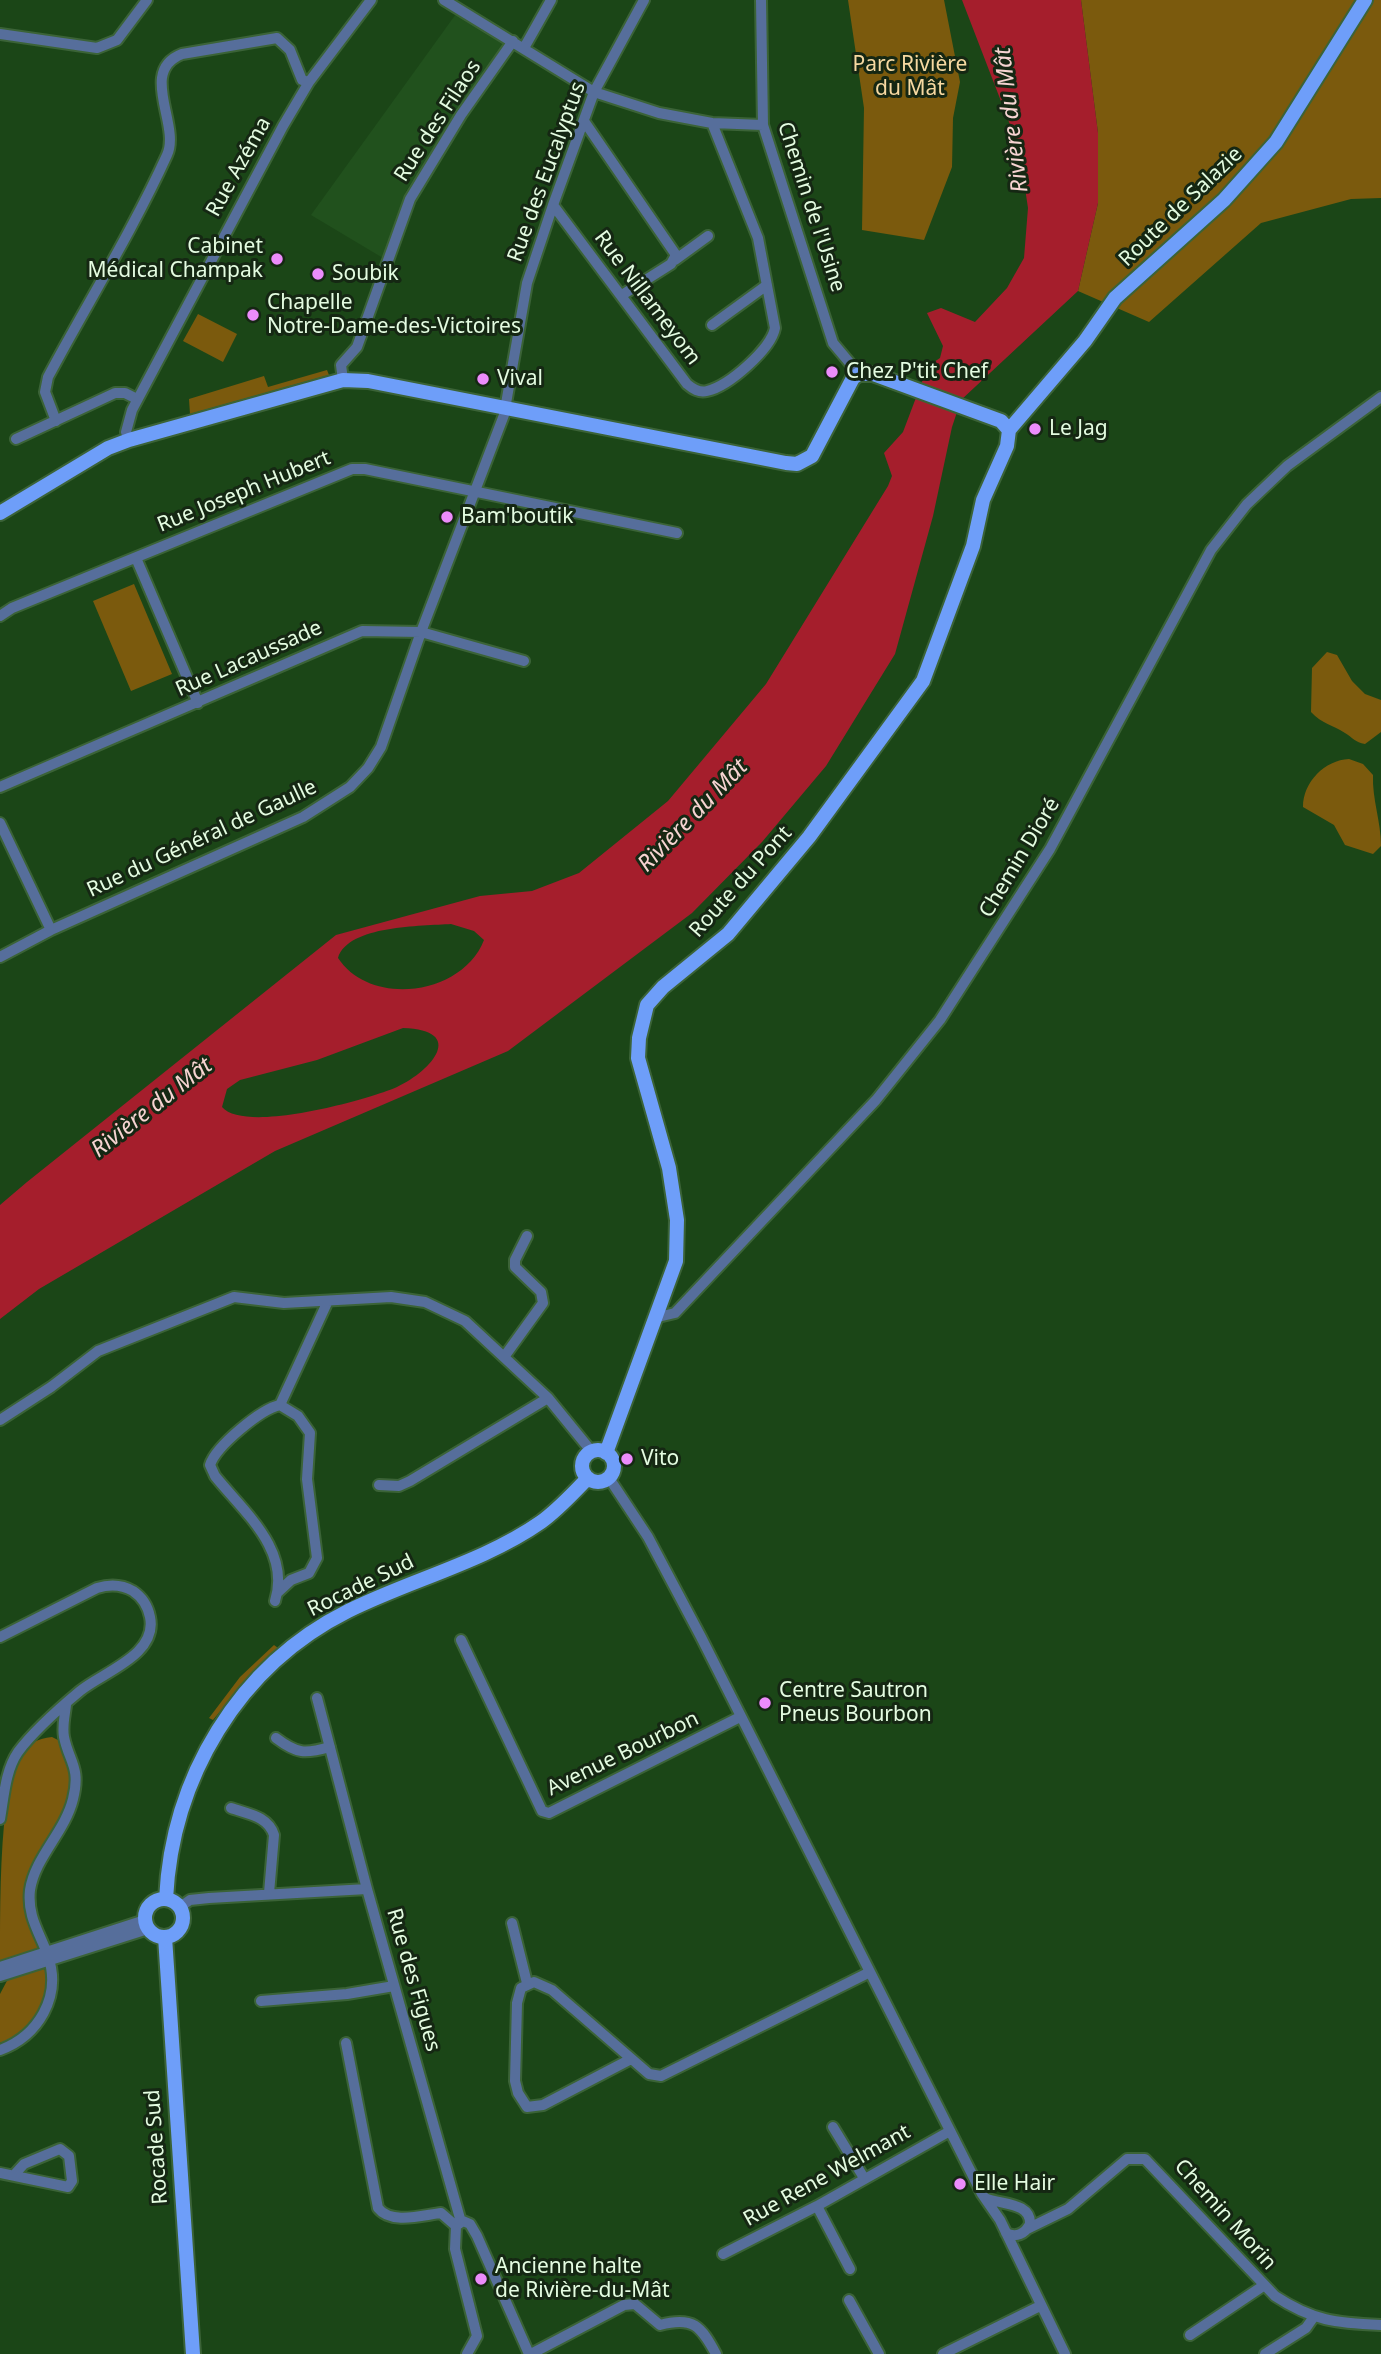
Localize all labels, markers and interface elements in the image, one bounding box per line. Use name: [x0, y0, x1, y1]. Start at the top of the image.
water label: Rivière du Mât: [989, 46, 1035, 194]
park label: Parc Rivière du Mât: [853, 52, 967, 102]
street label: Rue des Filaos: [389, 55, 487, 187]
street label: Rue des Eucalyptus: [503, 79, 591, 265]
street label: Rue Azéma: [201, 113, 277, 221]
street label: Chemin de l'Usine: [772, 119, 850, 295]
street label: Route de Salazie: [1114, 142, 1248, 272]
street label: Rue Nillameyom: [588, 226, 706, 370]
place label: Cabinet Médical Champak: [87, 234, 263, 284]
marker: Cabinet Médical Champak: [269, 251, 285, 267]
place label: Soubik: [332, 261, 399, 287]
marker: Soubik: [310, 266, 326, 282]
place label: Chapelle Notre-Dame-des-Victoires: [267, 290, 521, 340]
marker: Chapelle Notre-Dame-des-Victoires: [245, 307, 261, 323]
place label: Chez P'tit Chef: [846, 359, 988, 385]
marker: Chez P'tit Chef: [824, 364, 840, 380]
place label: Vival: [497, 366, 543, 392]
marker: Vival: [475, 371, 491, 387]
place label: Le Jag: [1049, 416, 1108, 442]
marker: Le Jag: [1027, 421, 1043, 437]
street label: Rue Joseph Hubert: [154, 446, 334, 538]
place label: Bam'boutik: [461, 504, 573, 530]
marker: Bam'boutik: [439, 509, 455, 525]
street label: Rue Lacaussade: [172, 615, 326, 703]
water label: Rivière du Mât: [632, 754, 754, 878]
street label: Rue du Général de Gaulle: [83, 775, 321, 903]
street label: Chemin Dioré: [974, 794, 1066, 922]
street label: Route du Pont: [684, 821, 798, 943]
water label: Rivière du Mât: [86, 1052, 218, 1164]
place label: Vito: [641, 1446, 679, 1472]
marker: Vito: [619, 1451, 635, 1467]
street label: Rocade Sud: [304, 1549, 418, 1623]
place label: Centre Sautron Pneus Bourbon: [779, 1678, 932, 1728]
marker: Centre Sautron Pneus Bourbon: [757, 1695, 773, 1711]
street label: Avenue Bourbon: [543, 1706, 703, 1802]
street label: Rue des Figues: [381, 1906, 445, 2054]
street label: Rocade Sud: [140, 2089, 174, 2205]
street label: Rue Rene Welmant: [739, 2120, 915, 2232]
street label: Chemin Morin: [1169, 2154, 1281, 2276]
place label: Elle Hair: [974, 2171, 1055, 2197]
marker: Elle Hair: [952, 2176, 968, 2192]
place label: Ancienne halte de Rivière-du-Mât: [495, 2254, 670, 2304]
marker: Ancienne halte de Rivière-du-Mât: [473, 2271, 489, 2287]

